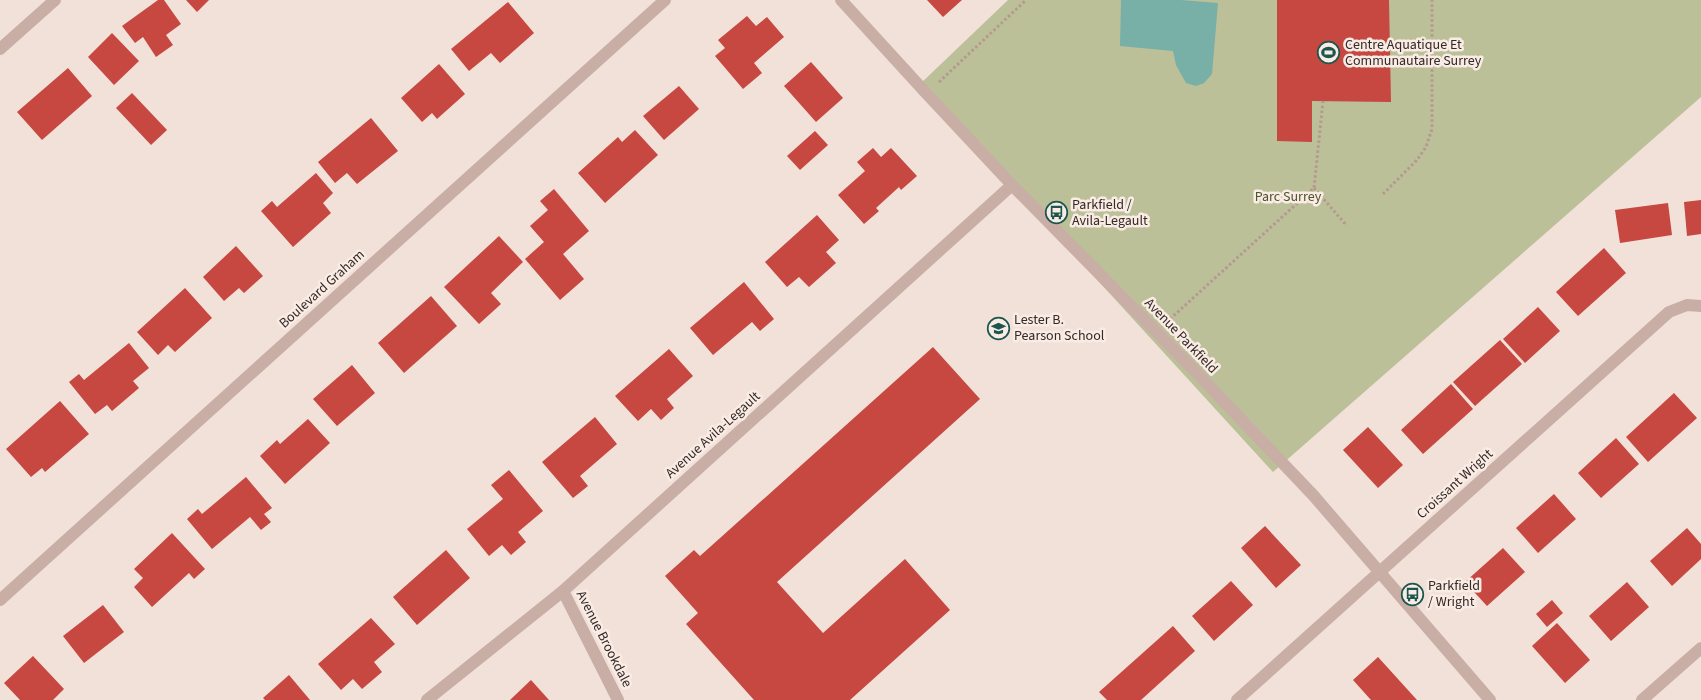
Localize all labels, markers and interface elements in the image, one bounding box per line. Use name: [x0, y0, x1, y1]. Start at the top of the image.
place label: Centre Aquatique Et Communautaire Surrey: [1345, 35, 1482, 71]
sports icon: Centre Aquatique Et Communautaire Surrey: [1317, 41, 1341, 65]
park label: Parc Surrey: [1255, 187, 1322, 207]
place label: Parkfield / Avila-Legault: [1072, 195, 1148, 231]
bus stop icon: Parkfield / Avila-Legault: [1044, 201, 1068, 225]
street label: Boulevard Graham: [275, 245, 369, 333]
street label: Avenue Parkfield: [1140, 294, 1222, 378]
place label: Lester B. Pearson School: [1014, 310, 1105, 346]
school or university icon: Lester B. Pearson School: [986, 316, 1010, 340]
street label: Avenue Avila-Legault: [661, 387, 765, 483]
street label: Croissant Wright: [1412, 444, 1498, 524]
place label: Parkfield / Wright: [1428, 576, 1480, 612]
bus stop icon: Parkfield / Wright: [1400, 582, 1424, 606]
street label: Avenue Brookdale: [571, 587, 637, 691]

